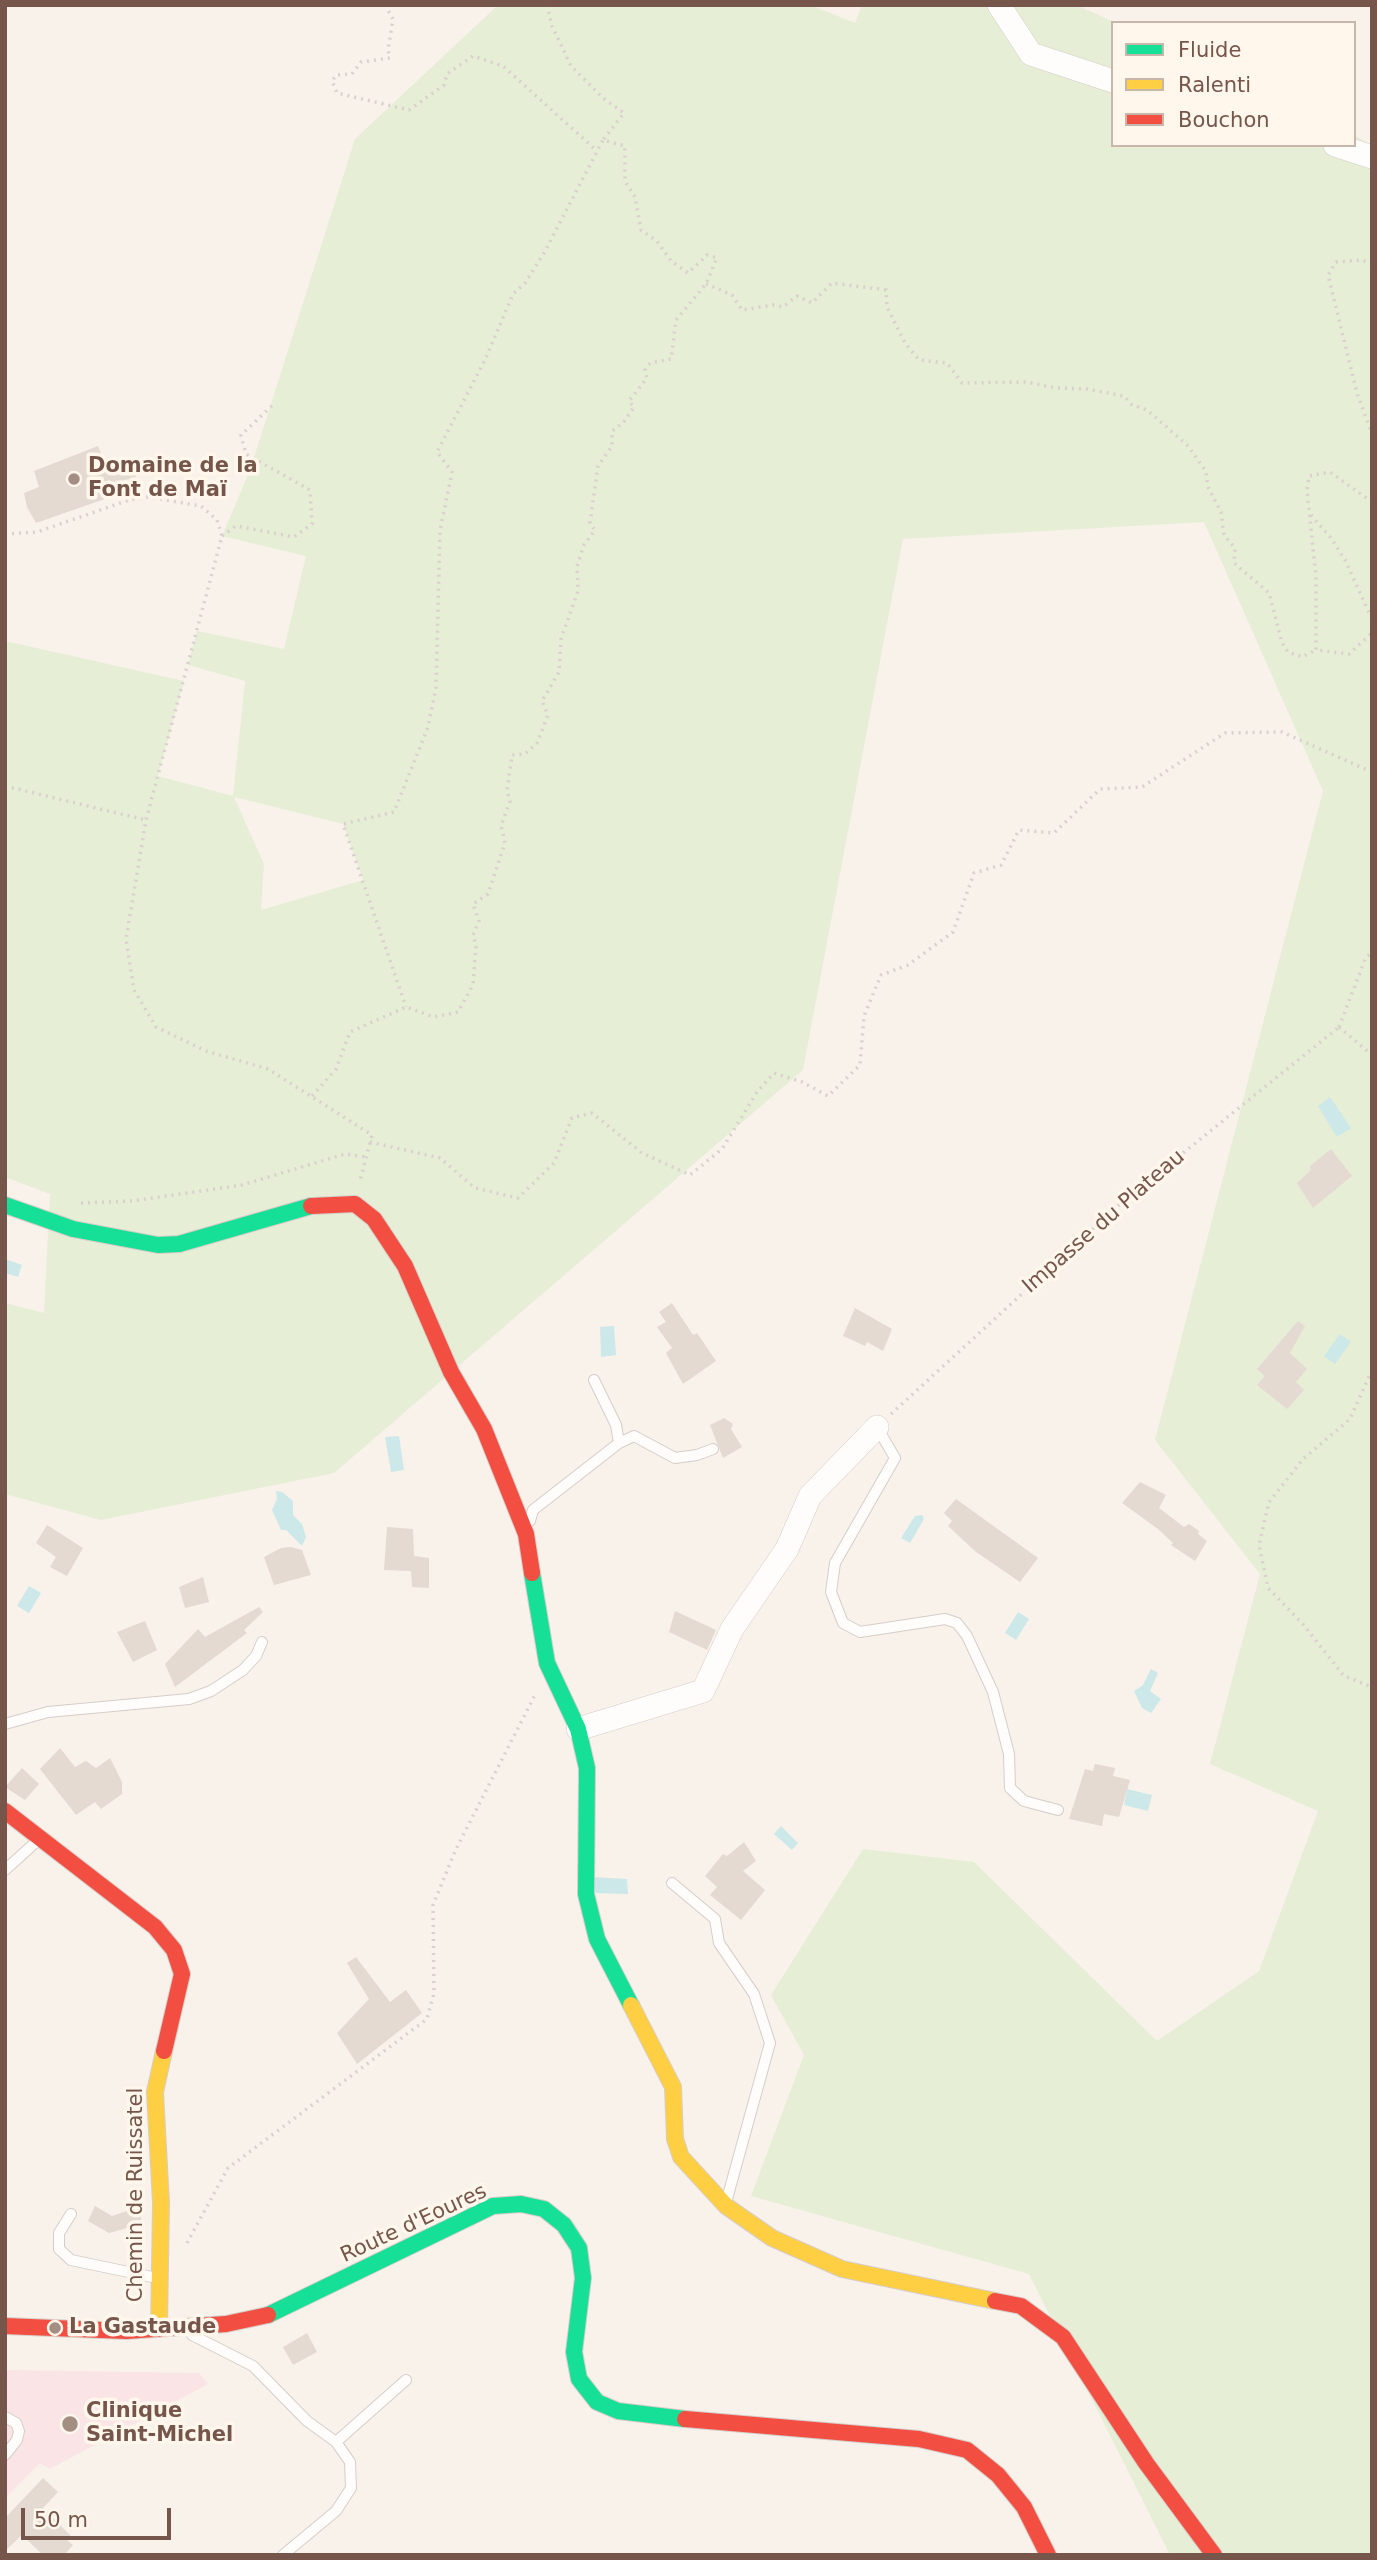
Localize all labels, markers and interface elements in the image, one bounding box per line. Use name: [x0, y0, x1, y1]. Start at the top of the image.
legend: [1111, 21, 1356, 147]
text: Fluide: [1178, 38, 1241, 62]
text: Ralenti: [1178, 73, 1251, 97]
text: Bouchon: [1178, 108, 1270, 132]
place label: Domaine de la Font de Maï: [88, 454, 258, 504]
marker: Domaine de la Font de Maï: [66, 471, 82, 487]
street label: Impasse du Plateau: [1018, 1145, 1190, 1299]
street label: Chemin de Ruissatel: [124, 2088, 150, 2302]
street label: Route d'Eoures: [337, 2179, 491, 2269]
place label: La Gastaude: [69, 2315, 216, 2341]
marker: La Gastaude: [47, 2320, 63, 2336]
place label: Clinique Saint-Michel: [86, 2399, 233, 2449]
marker: Clinique Saint-Michel: [60, 2414, 80, 2434]
scale bar: [24, 2494, 175, 2538]
text: 50 m: [34, 2508, 88, 2532]

